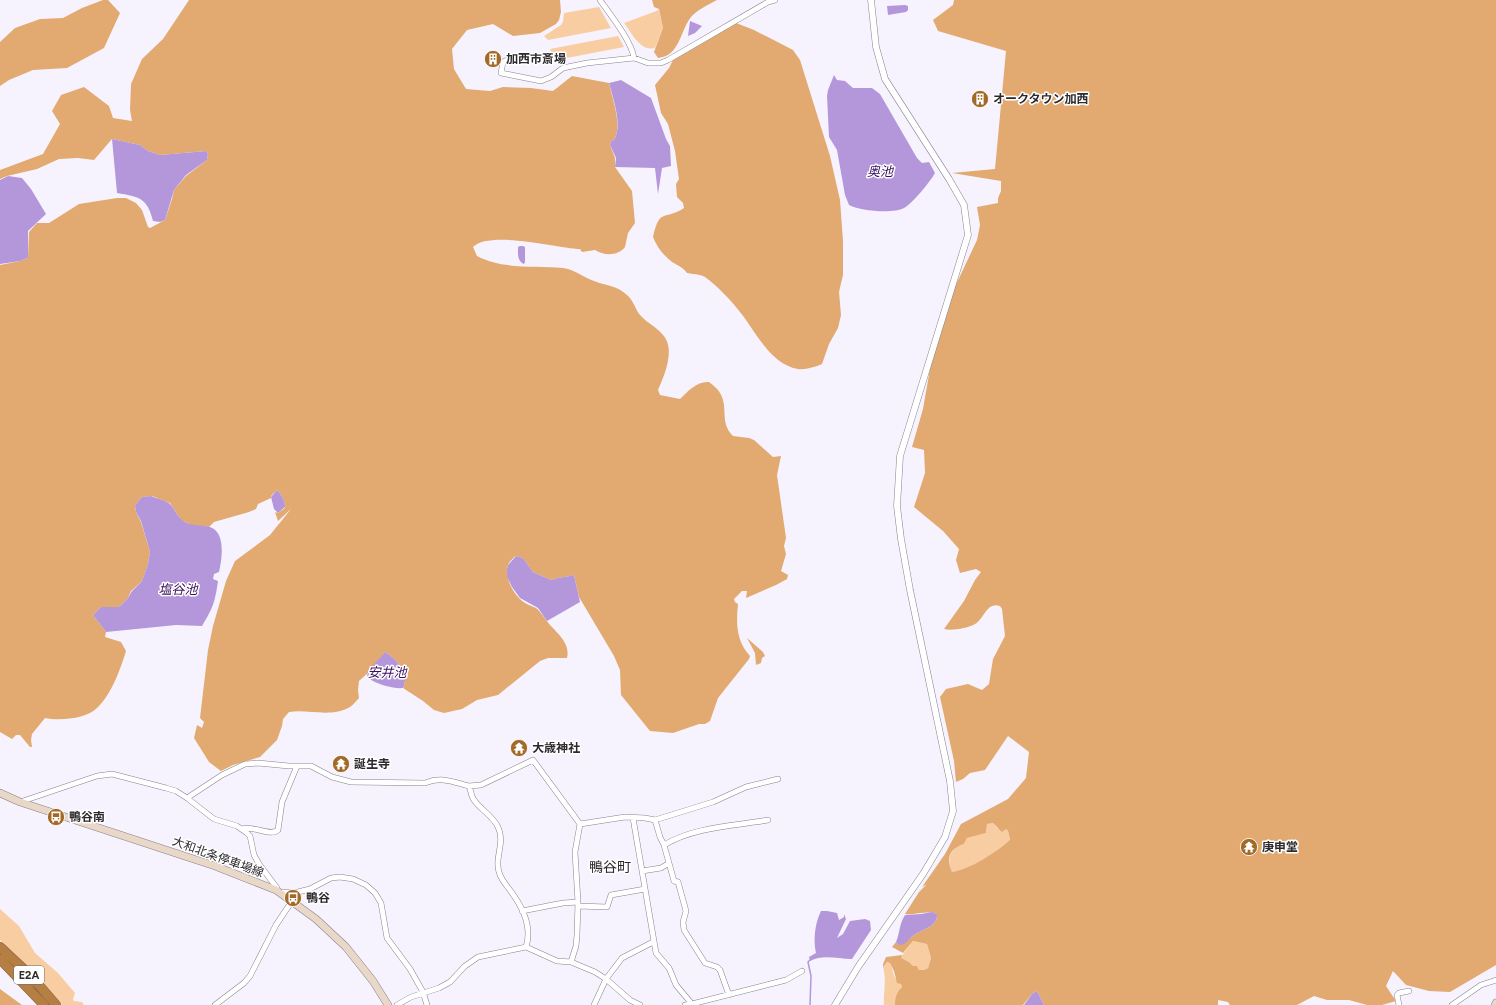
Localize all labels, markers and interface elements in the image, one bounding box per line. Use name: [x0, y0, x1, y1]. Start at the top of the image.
building icon: 加西市斎場: [483, 49, 503, 69]
place label: 加西市斎場: [506, 52, 566, 66]
building icon: オークタウン加西: [970, 89, 990, 109]
place label: オークタウン加西: [993, 92, 1089, 106]
water label: 奥池: [867, 164, 895, 179]
water label: 塩谷池: [158, 582, 199, 597]
water label: 安井池: [367, 665, 408, 680]
temple icon: 大歳神社: [509, 738, 529, 758]
place label: 大歳神社: [532, 741, 580, 755]
temple icon: 誕生寺: [331, 754, 351, 774]
place label: 誕生寺: [354, 757, 390, 771]
bus stop icon: 鴨谷南: [46, 807, 66, 827]
place label: 鴨谷南: [69, 810, 105, 824]
street label: 大和北条停車場線: [170, 834, 266, 880]
temple icon: 庚申堂: [1239, 837, 1259, 857]
place label: 庚申堂: [1262, 840, 1298, 854]
district label: 鴨谷町: [589, 859, 631, 876]
bus stop icon: 鴨谷: [283, 888, 303, 908]
place label: 鴨谷: [306, 891, 330, 905]
road number: E2A: [14, 966, 44, 984]

